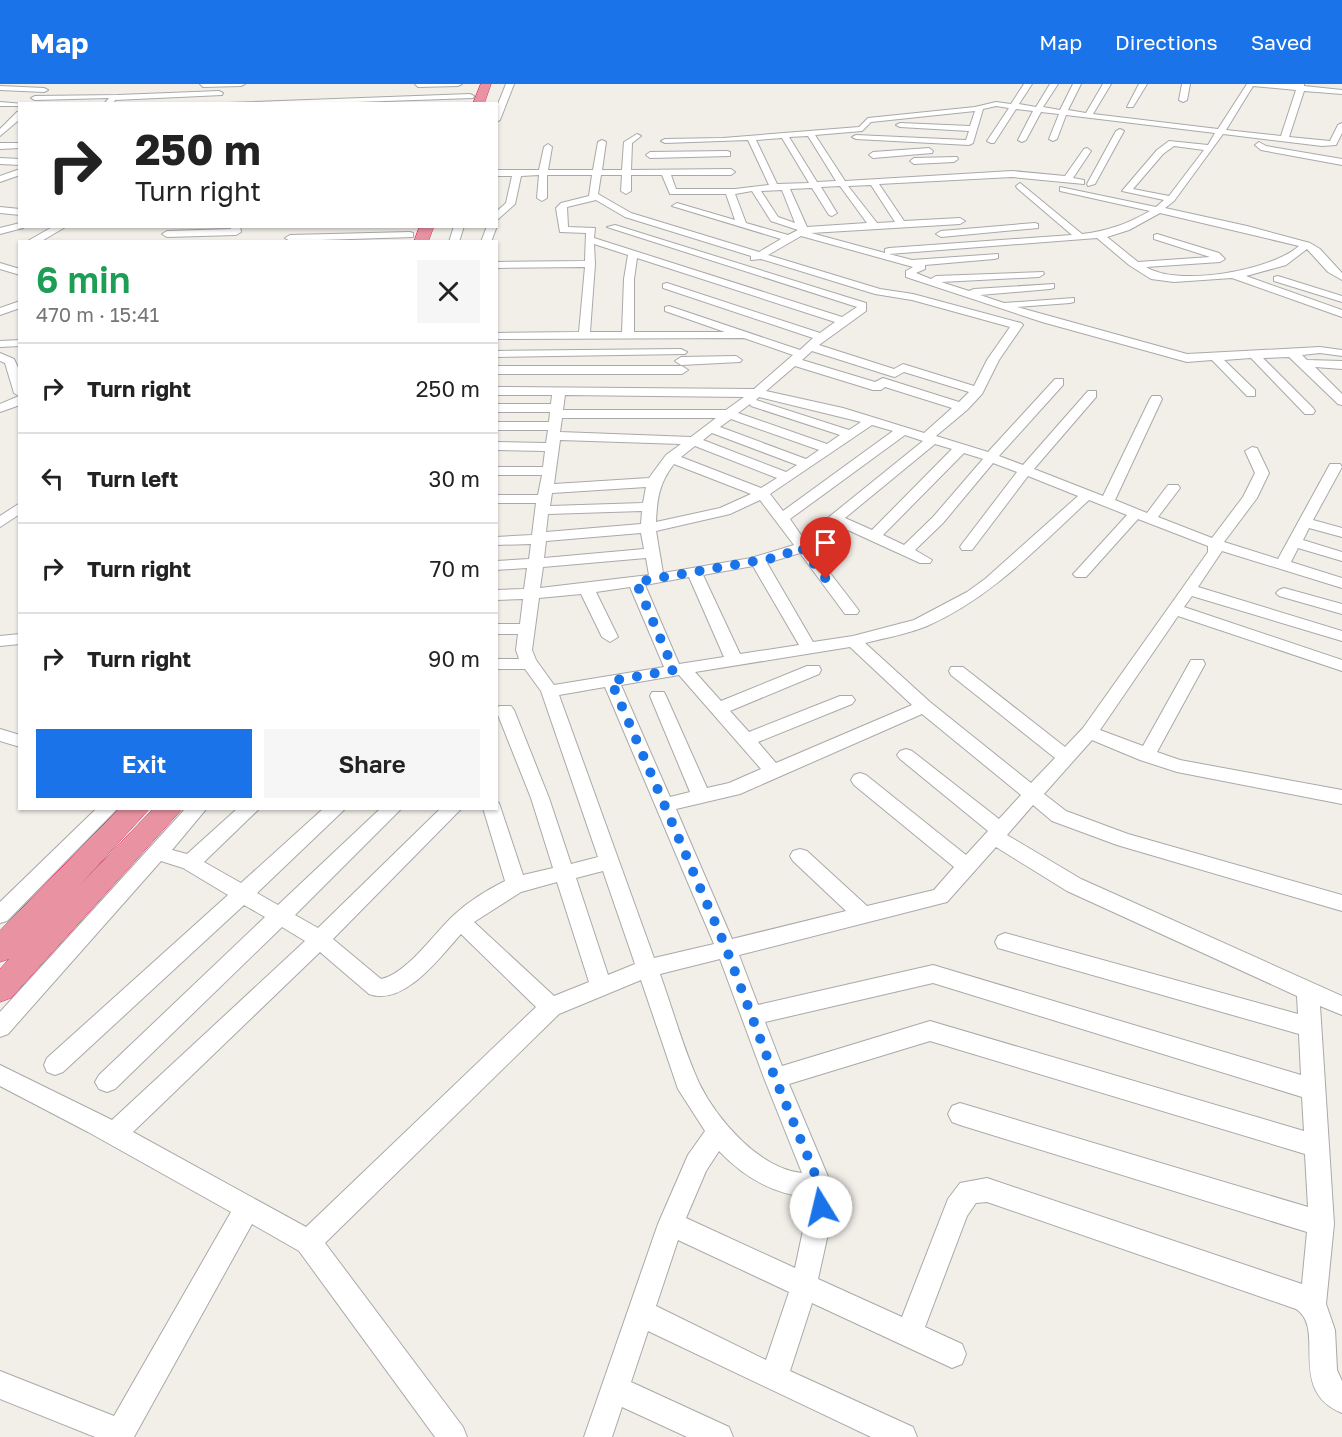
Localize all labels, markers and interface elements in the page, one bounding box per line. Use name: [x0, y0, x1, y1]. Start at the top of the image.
text: Map: [30, 26, 88, 59]
text: Map: [1039, 29, 1082, 55]
text: Directions: [1115, 29, 1218, 55]
text: Saved: [1251, 29, 1312, 55]
text: 250 m: [135, 124, 261, 174]
icon: right: [36, 126, 114, 204]
text: Turn right: [135, 175, 261, 207]
text: 6 min: [36, 258, 131, 301]
button: close: [417, 260, 480, 323]
text: 470 m · 15:41: [36, 302, 159, 326]
icon: right: [36, 372, 69, 405]
text: Turn right: [87, 375, 191, 402]
text: 250 m: [416, 375, 480, 402]
icon: left: [36, 462, 69, 495]
text: Turn left: [87, 465, 178, 492]
text: 30 m: [429, 465, 480, 492]
pin: [800, 517, 851, 579]
icon: arrive: [809, 526, 842, 559]
icon: right: [36, 552, 69, 585]
text: Turn right: [87, 555, 191, 582]
text: 70 m: [430, 555, 480, 582]
icon: right: [36, 642, 69, 675]
text: Turn right: [87, 645, 191, 672]
text: 90 m: [428, 645, 480, 672]
button: Exit: [36, 729, 252, 798]
button: Share: [264, 729, 480, 798]
position arrow: [789, 1175, 853, 1239]

